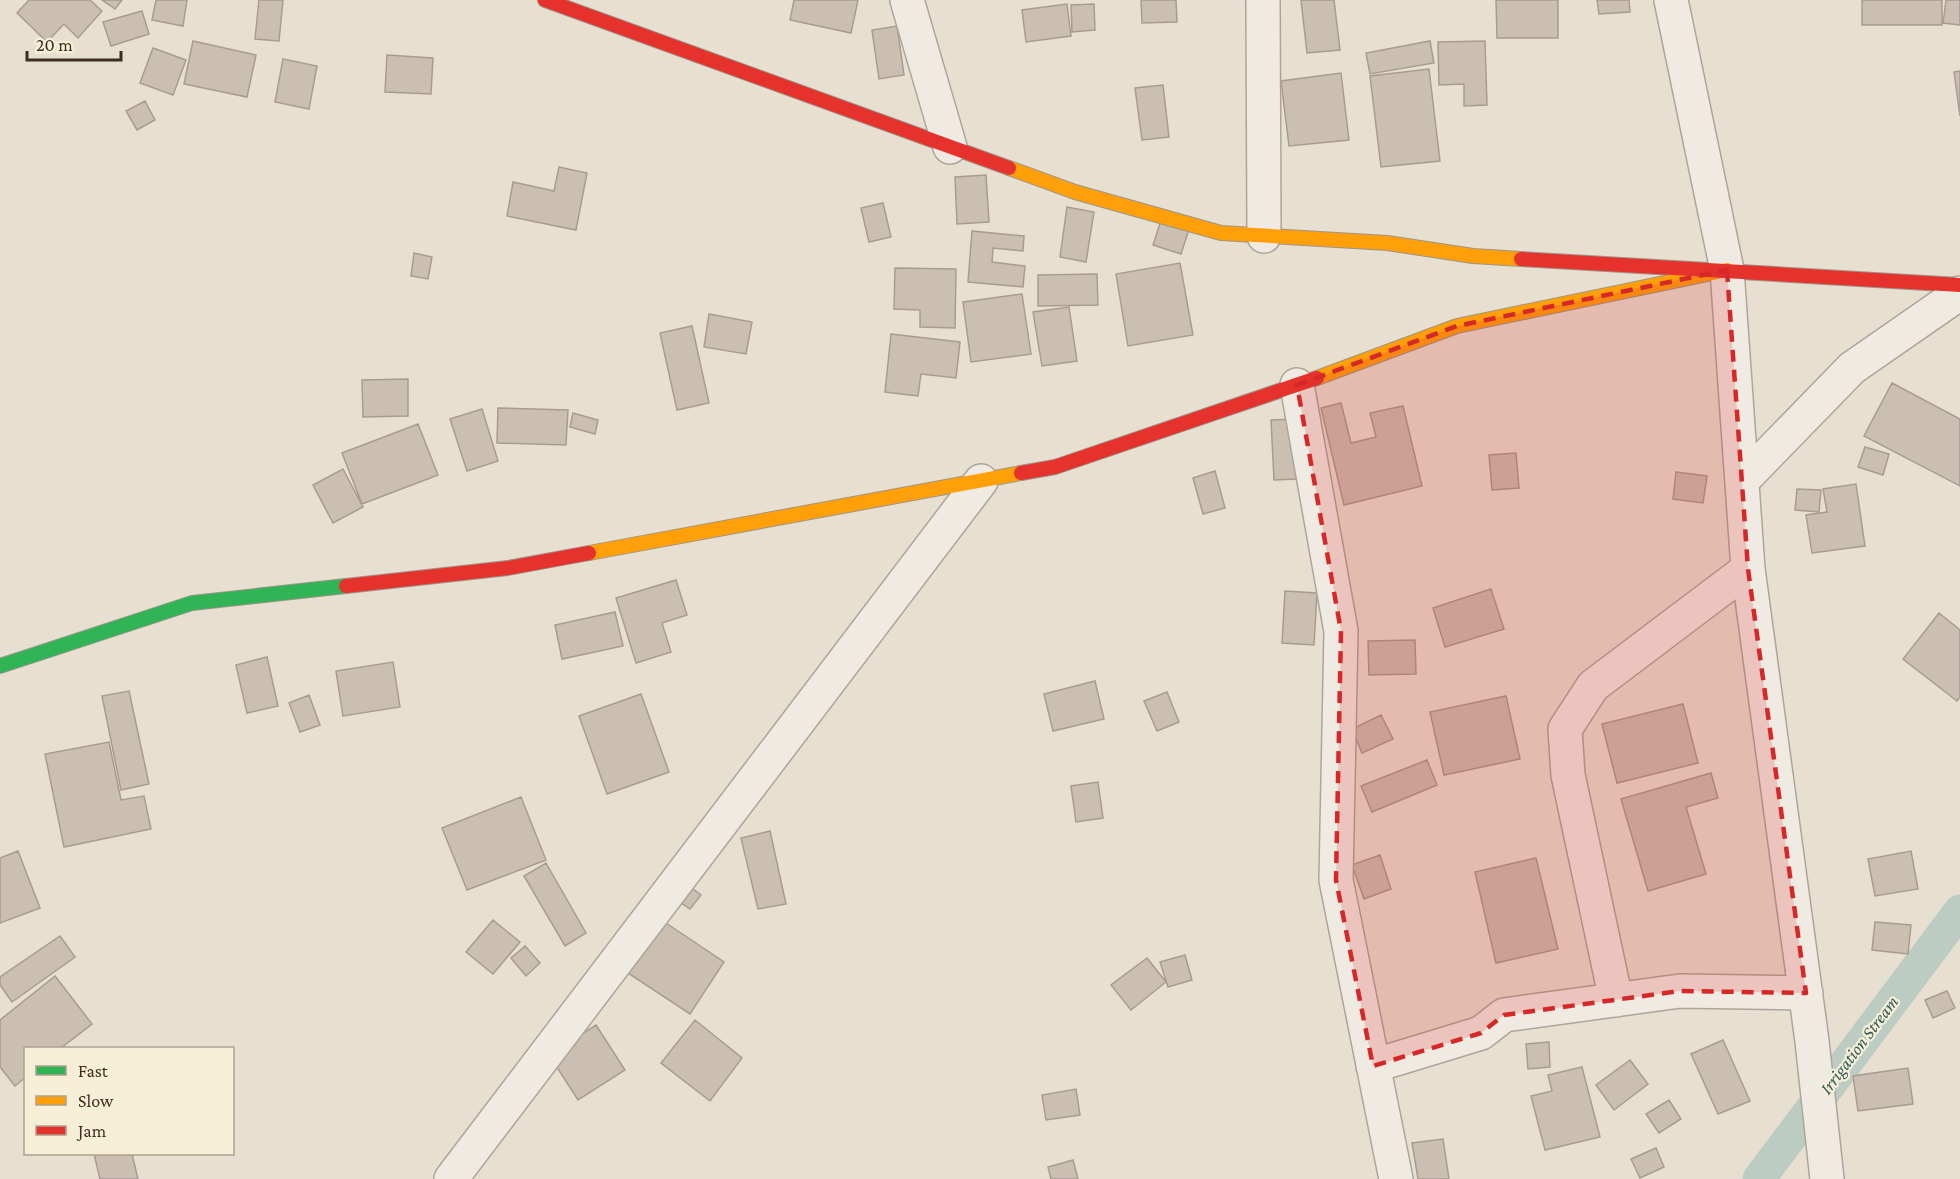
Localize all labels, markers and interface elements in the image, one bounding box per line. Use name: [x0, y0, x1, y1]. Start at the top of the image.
scale bar: [27, 24, 122, 62]
text: 20 m: [36, 35, 73, 55]
water label: Irrigation Stream: [1816, 992, 1902, 1098]
legend: [24, 1047, 234, 1155]
text: Fast: [78, 1061, 109, 1081]
text: Slow: [78, 1091, 114, 1111]
text: Jam: [76, 1121, 107, 1141]

